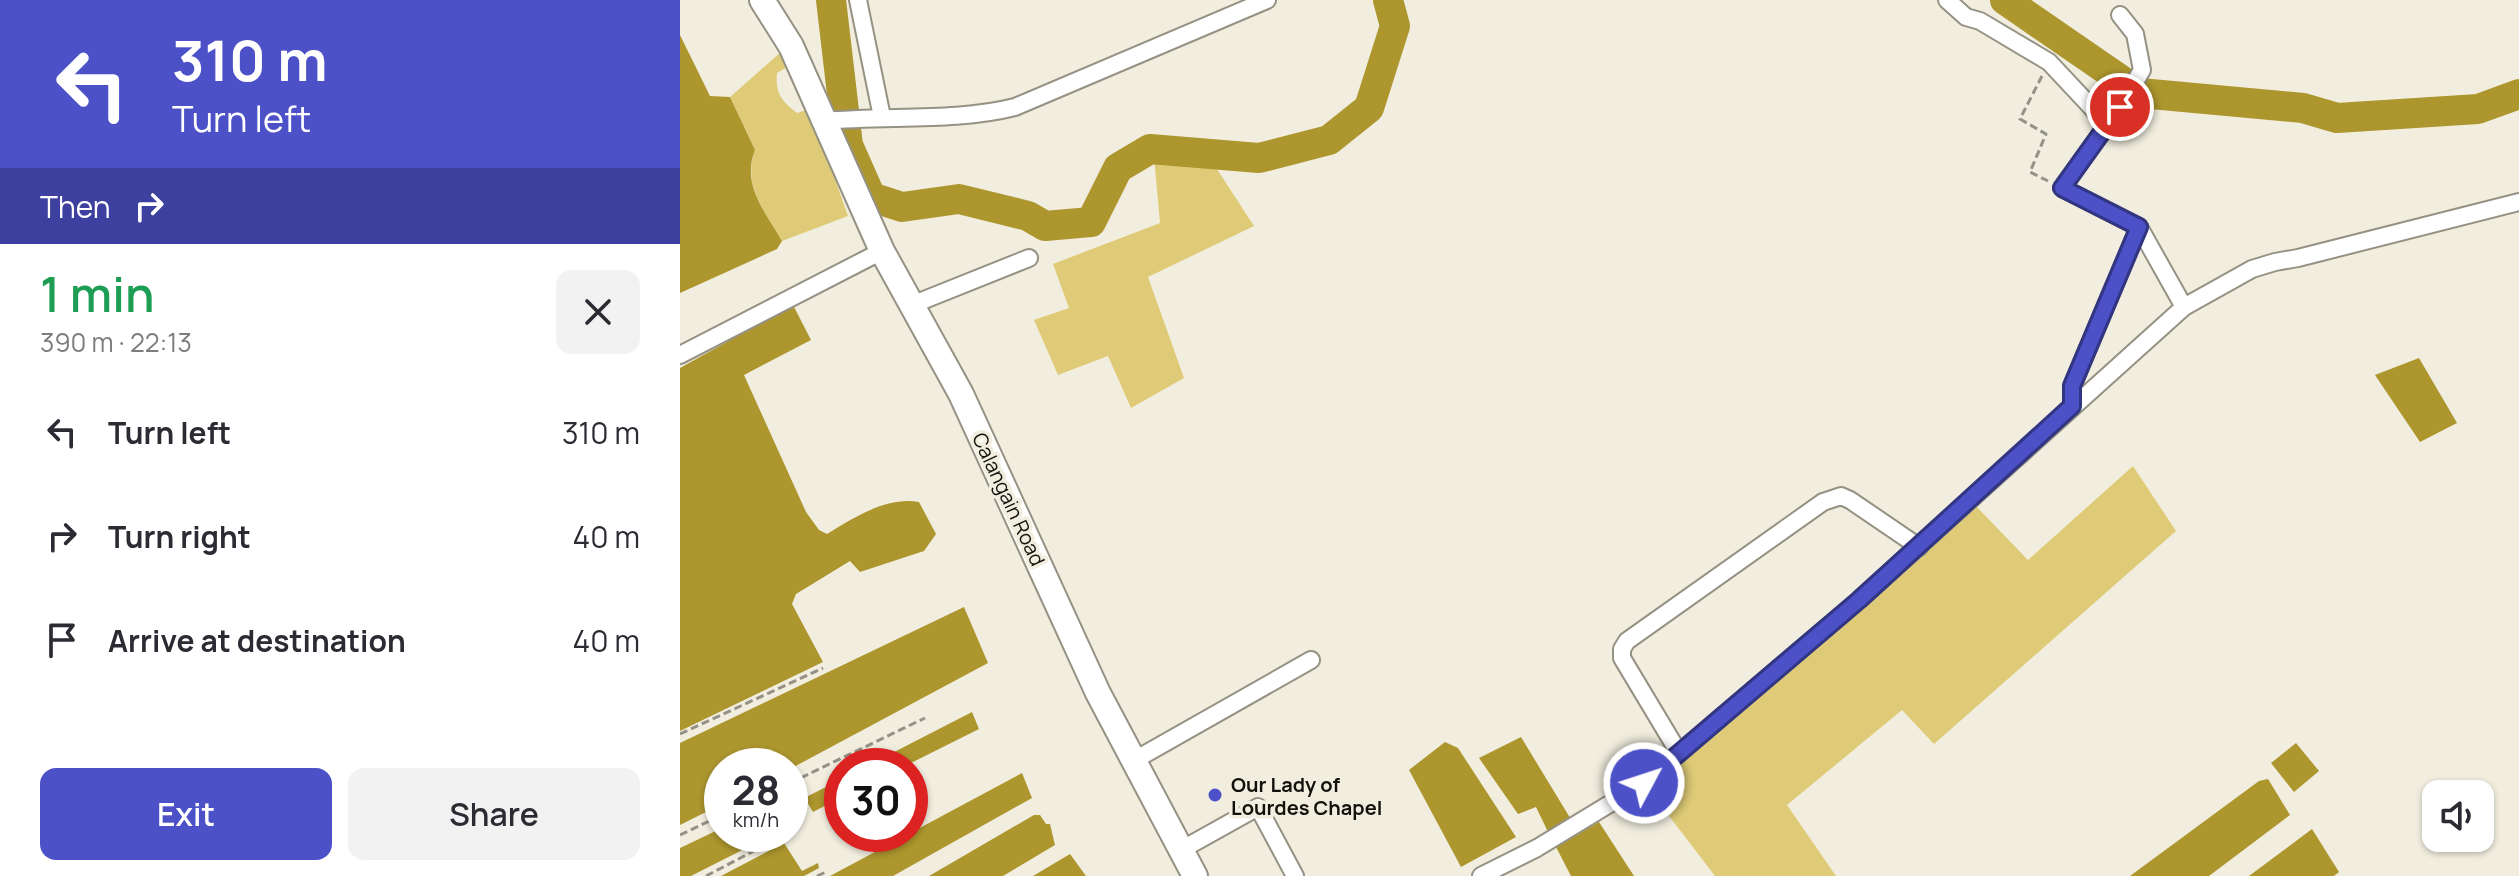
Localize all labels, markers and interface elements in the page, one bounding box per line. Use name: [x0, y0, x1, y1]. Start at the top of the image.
text: 310 m: [172, 21, 328, 98]
icon: left: [40, 32, 144, 136]
pin: [2086, 73, 2154, 141]
icon: arrive: [2098, 85, 2142, 129]
text: Turn left: [172, 94, 311, 143]
icon: right: [127, 184, 171, 228]
text: Then: [40, 186, 111, 227]
text: 1 min: [40, 261, 154, 326]
button: close: [556, 270, 640, 354]
text: 390 m · 22:13: [40, 324, 192, 360]
icon: left: [40, 410, 84, 454]
text: Turn left: [108, 412, 231, 453]
text: 310 m: [562, 412, 640, 453]
street label: Calangain Road: [966, 428, 1052, 570]
icon: right: [40, 514, 84, 558]
text: Turn right: [108, 516, 251, 557]
text: 40 m: [573, 516, 640, 557]
icon: arrive: [40, 618, 84, 662]
text: Arrive at destination: [108, 620, 406, 661]
text: 40 m: [573, 620, 640, 661]
position arrow: [1602, 741, 1686, 825]
speed limit sign: 30: [824, 748, 928, 852]
text: 28: [732, 762, 780, 817]
button: Exit: [40, 768, 332, 860]
button: Share: [348, 768, 640, 860]
place label: Our Lady of Lourdes Chapel: [1231, 771, 1382, 821]
map controls: [2422, 780, 2494, 852]
button: sound: [2422, 780, 2494, 852]
marker: Our Lady of Lourdes Chapel: [1206, 786, 1224, 804]
text: km/h: [733, 806, 779, 833]

